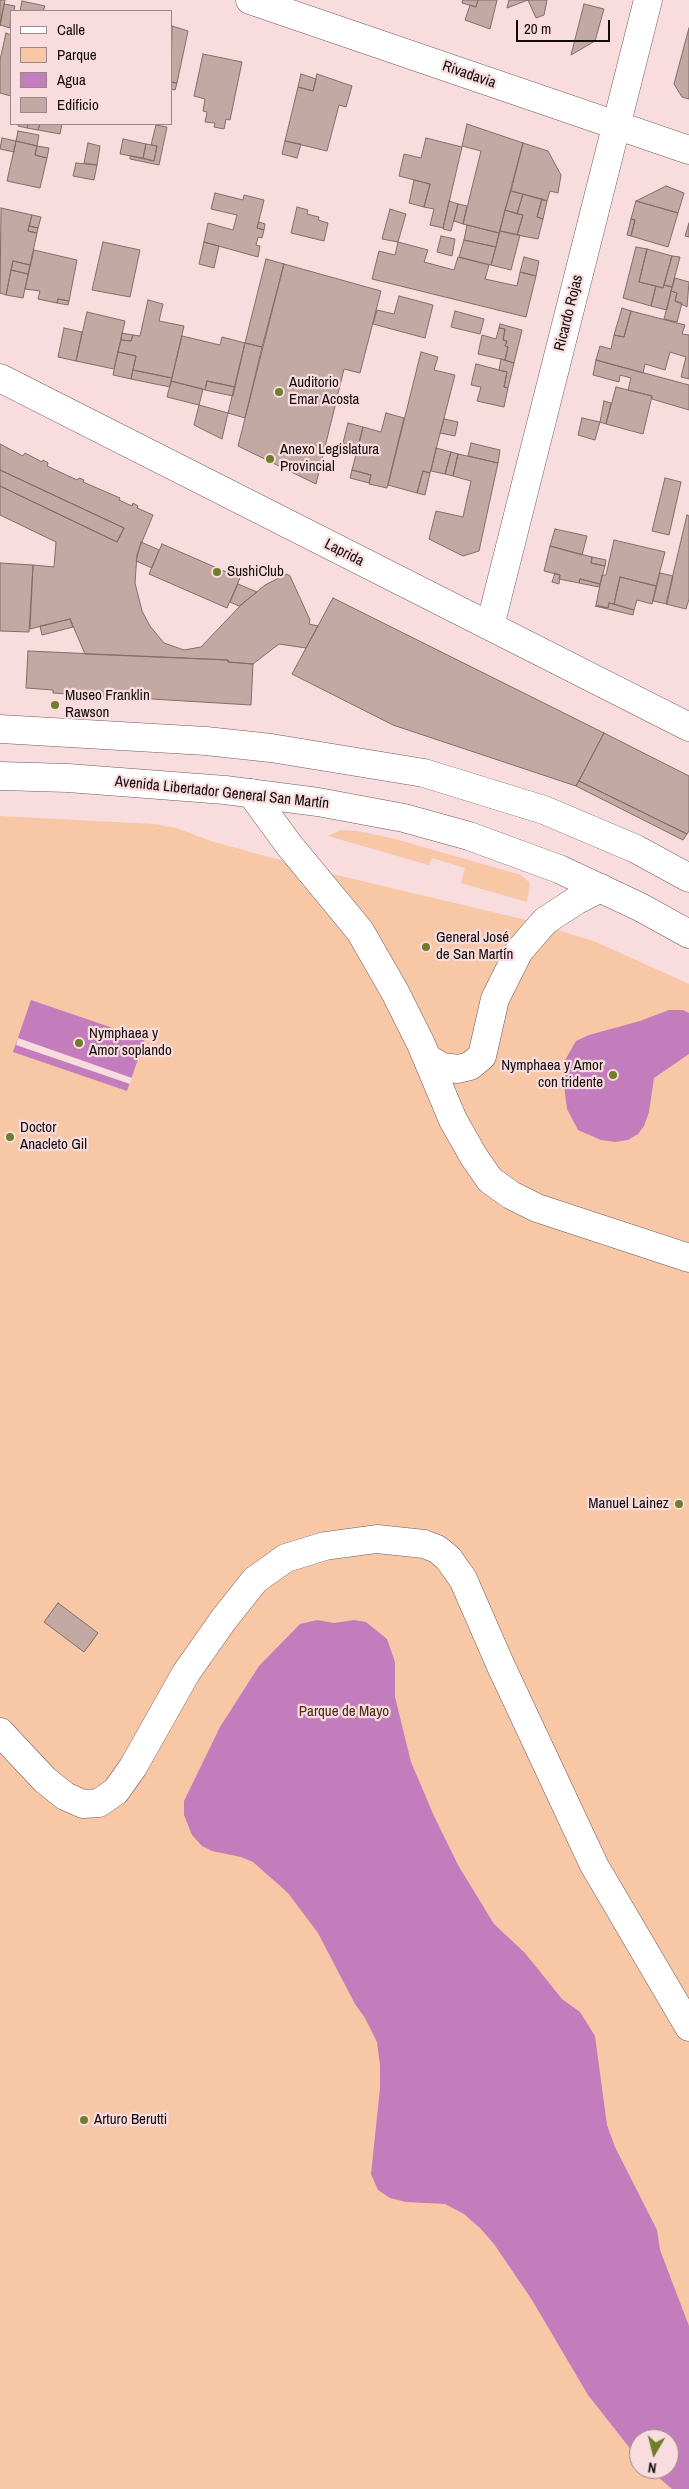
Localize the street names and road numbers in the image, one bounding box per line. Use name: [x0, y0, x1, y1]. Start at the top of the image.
street label: Rivadavia: [440, 57, 498, 93]
street label: Ricardo Rojas: [551, 273, 587, 353]
street label: Laprida: [321, 536, 367, 570]
street label: Avenida Libertador General San Martín: [114, 773, 330, 813]

